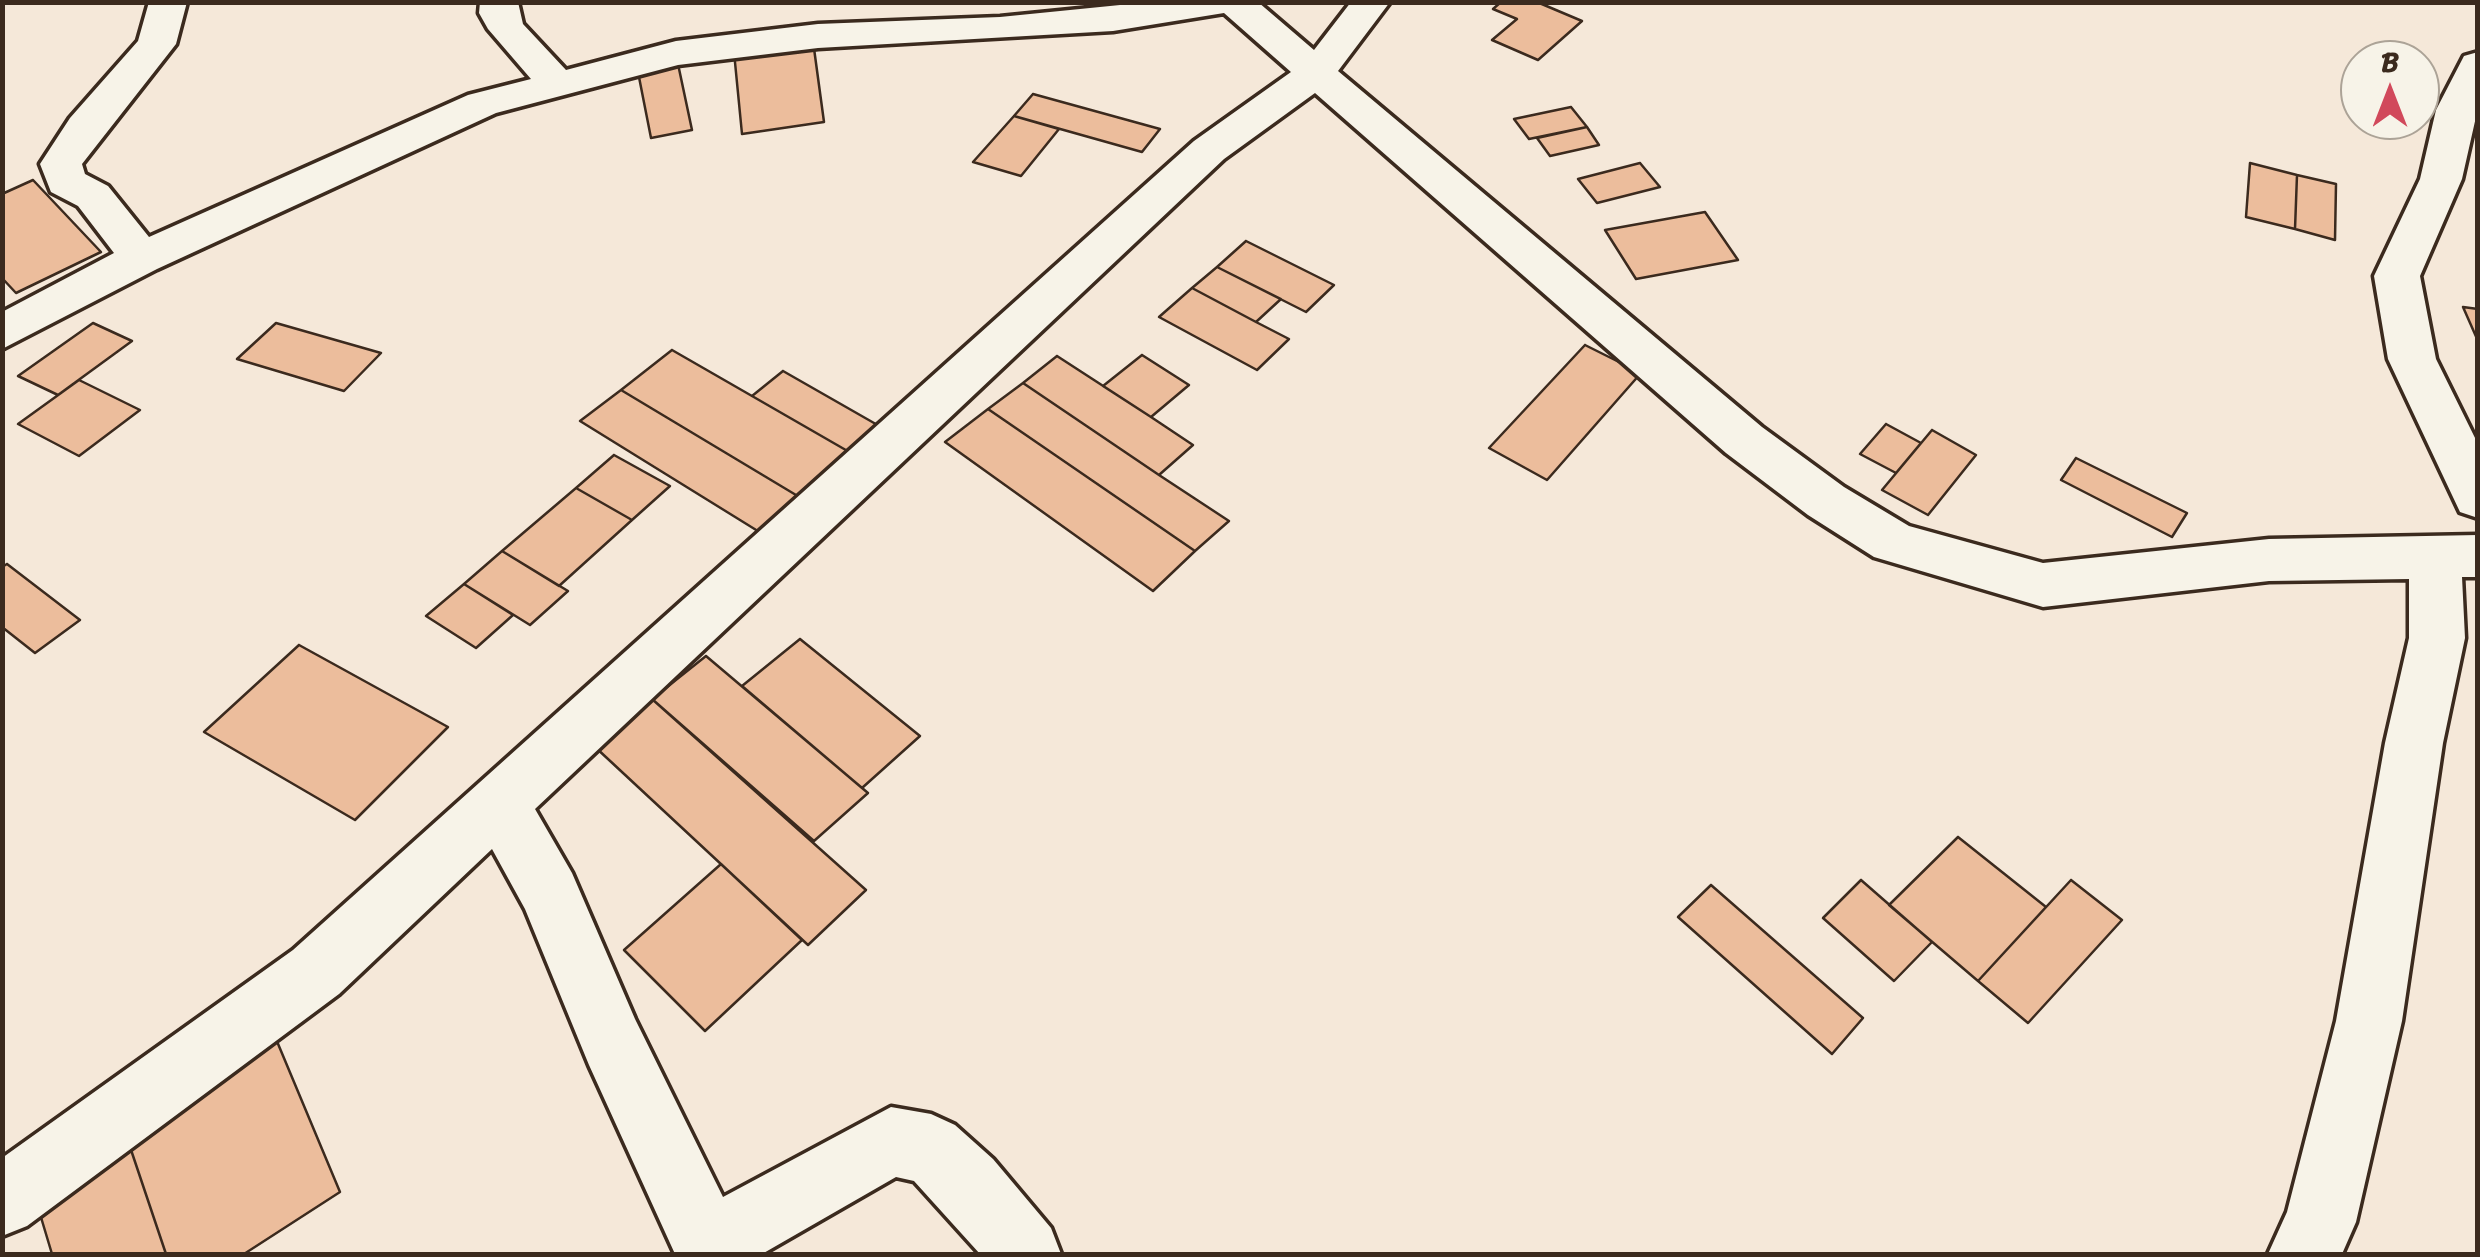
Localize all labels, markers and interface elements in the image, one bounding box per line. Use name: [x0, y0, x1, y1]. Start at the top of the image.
text: B: [2381, 37, 2399, 86]
north arrow: [2340, 40, 2440, 140]

